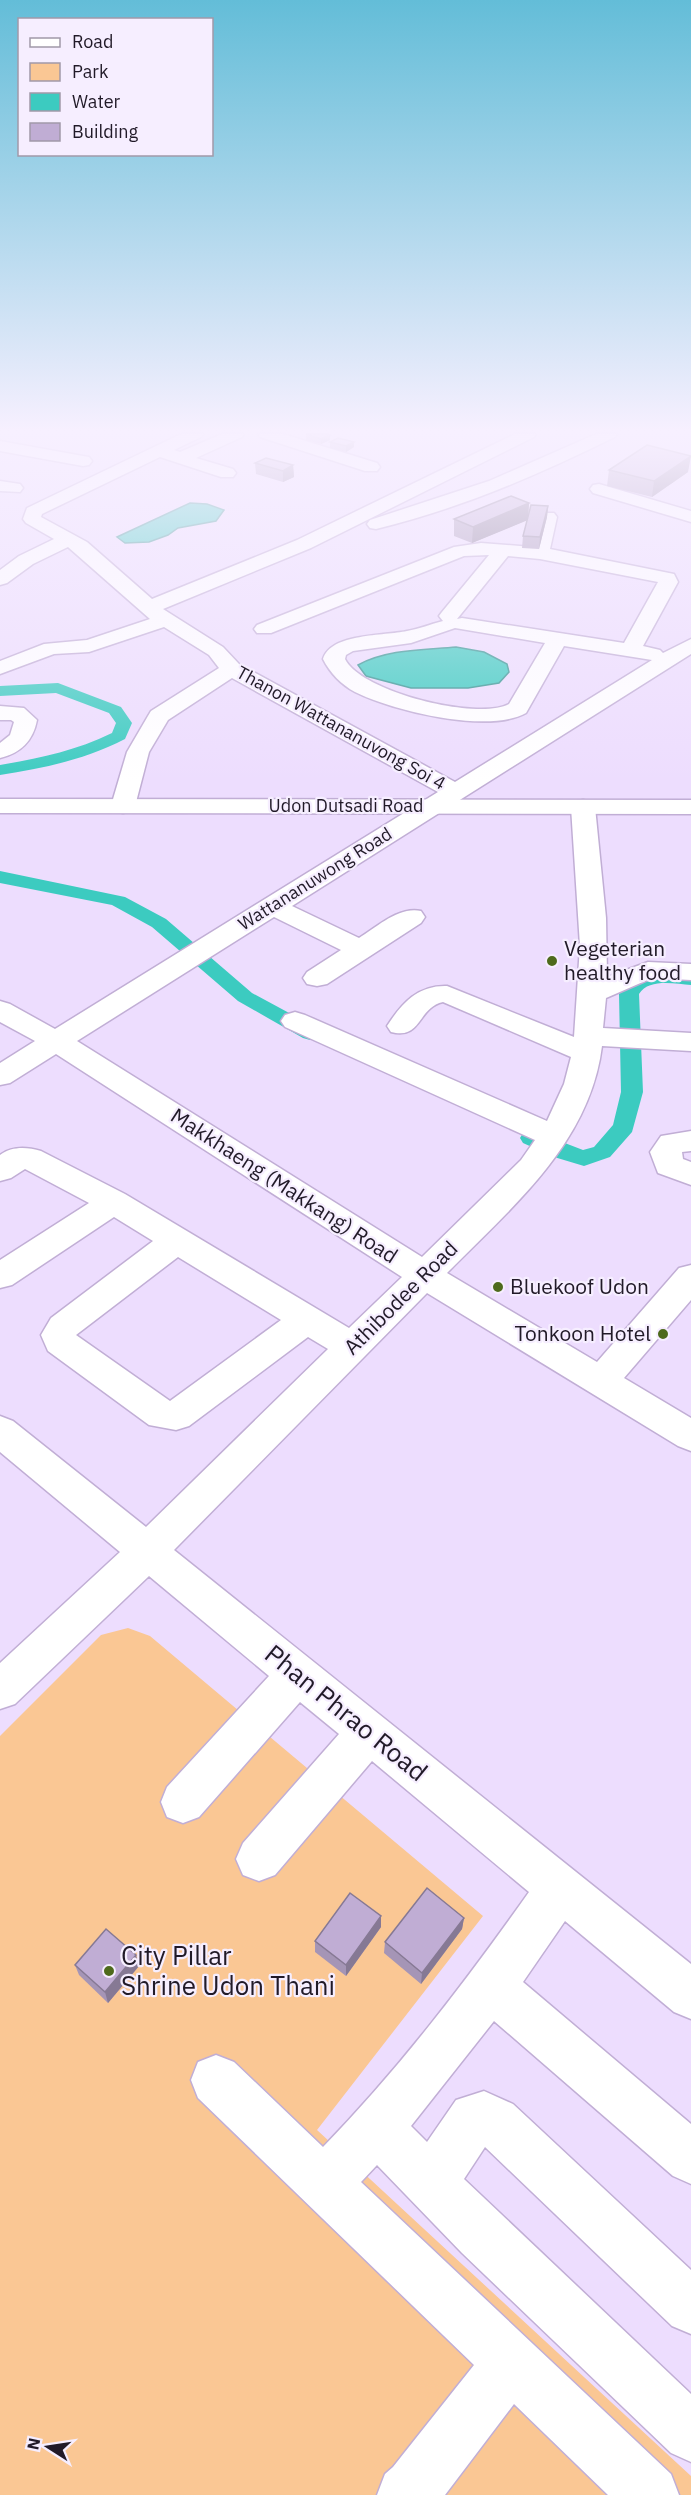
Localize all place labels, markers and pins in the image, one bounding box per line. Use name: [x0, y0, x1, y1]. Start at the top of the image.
place label: Vegeterian healthy food: [564, 934, 681, 986]
marker: Vegeterian healthy food: [545, 954, 559, 968]
place label: Bluekoof Udon: [510, 1272, 649, 1300]
marker: Bluekoof Udon: [491, 1280, 505, 1294]
place label: Tonkoon Hotel: [514, 1319, 651, 1347]
marker: Tonkoon Hotel: [656, 1327, 670, 1341]
place label: City Pillar Shrine Udon Thani: [121, 1938, 335, 2002]
marker: City Pillar Shrine Udon Thani: [102, 1964, 116, 1978]

